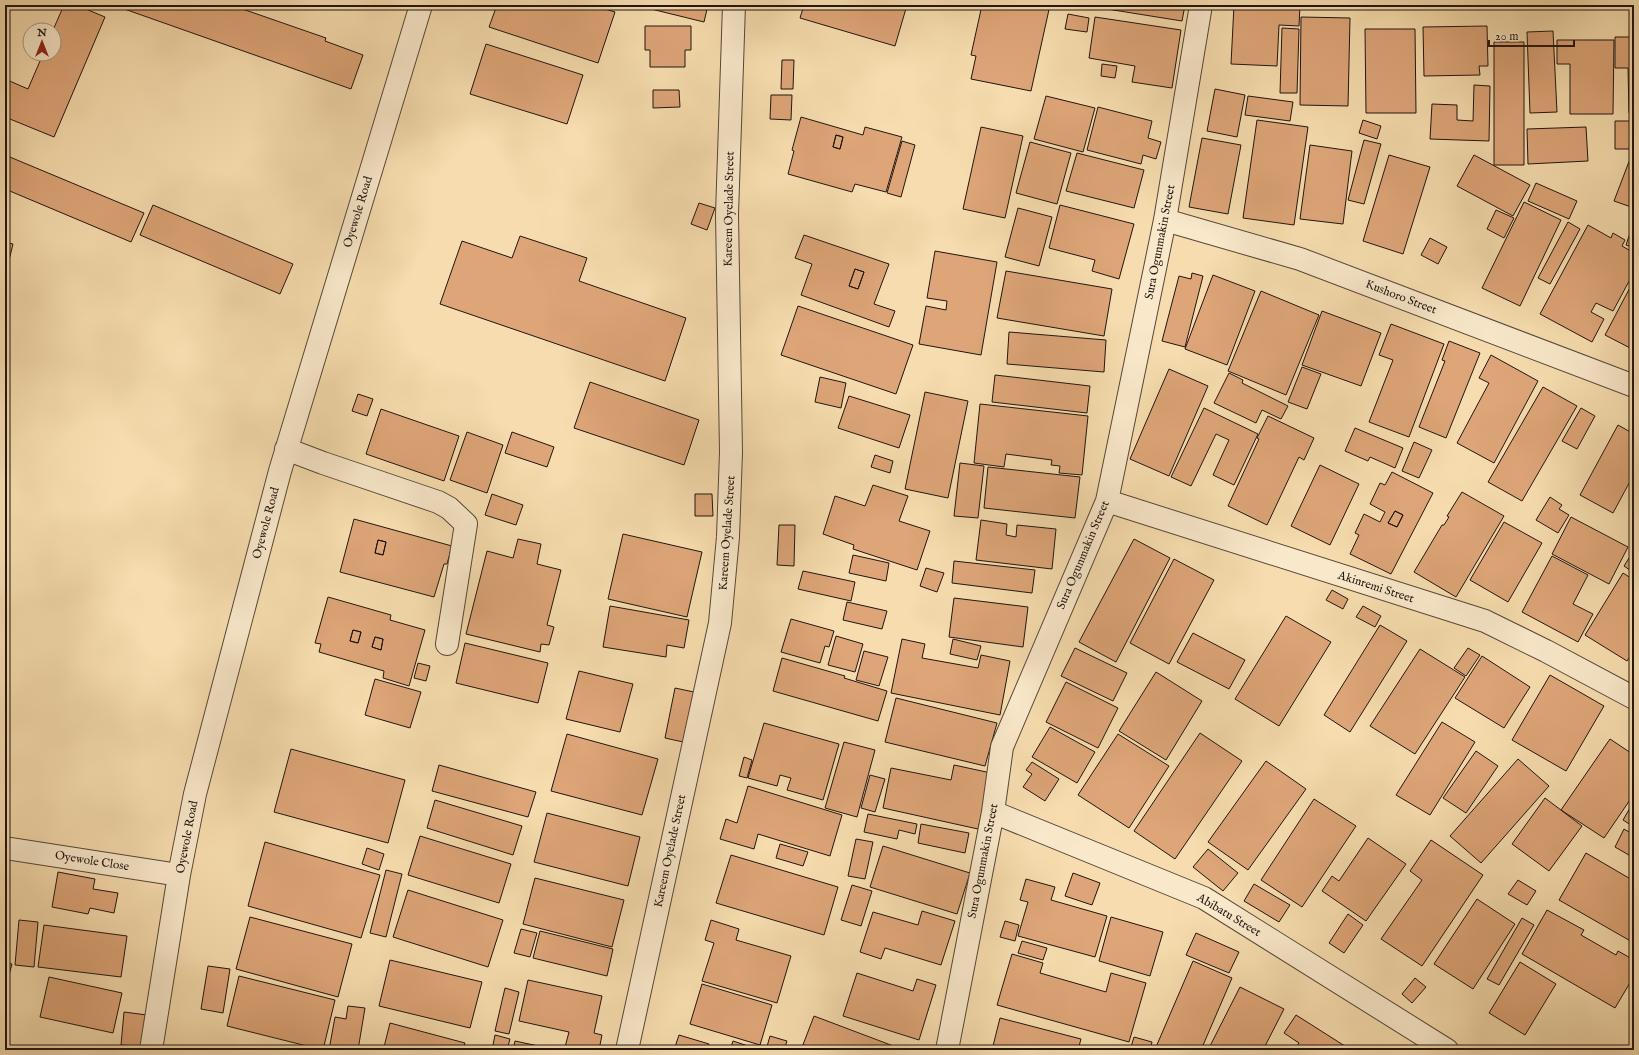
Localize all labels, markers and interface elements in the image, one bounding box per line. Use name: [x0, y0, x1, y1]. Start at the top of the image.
north arrow: [22, 22, 62, 62]
scale bar: [1489, 22, 1574, 48]
text: N: [36, 26, 47, 40]
text: 20 m: [1495, 29, 1518, 44]
street label: Kareem Oyelade Street: [720, 151, 738, 267]
street label: Oyewole Road: [340, 174, 376, 250]
street label: Sura Ogunmakin Street: [1142, 183, 1178, 301]
street label: Kushoro Street: [1363, 277, 1439, 317]
street label: Kareem Oyelade Street: [716, 475, 738, 591]
street label: Oyewole Road: [249, 485, 283, 561]
street label: Sura Ogunmakin Street: [1053, 498, 1113, 612]
street label: Akinremi Street: [1335, 567, 1416, 606]
street label: Kareem Oyelade Street: [651, 793, 689, 909]
street label: Oyewole Road: [173, 799, 202, 875]
street label: Sura Ogunmakin Street: [965, 802, 1001, 920]
street label: Oyewole Close: [54, 848, 131, 874]
street label: Abibatu Street: [1193, 890, 1264, 940]

